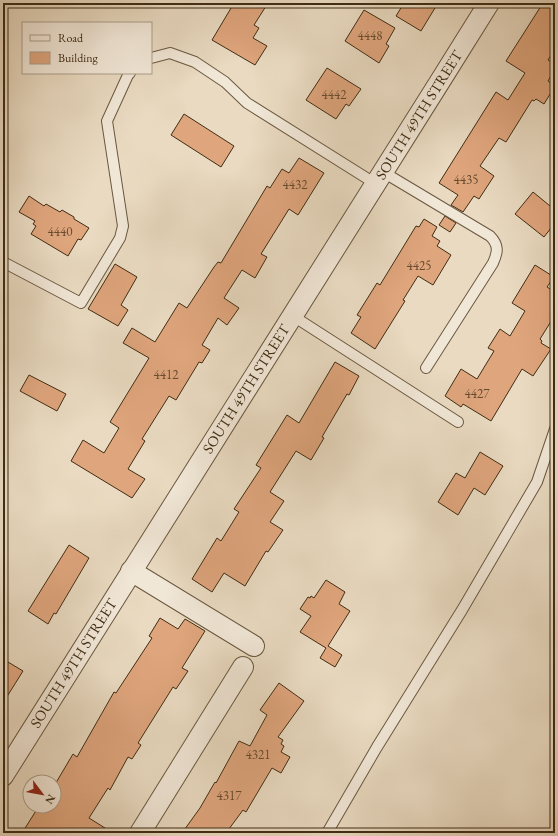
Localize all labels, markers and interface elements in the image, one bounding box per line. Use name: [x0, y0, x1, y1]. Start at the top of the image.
legend: [22, 22, 152, 74]
house number: 4448: [358, 27, 382, 44]
text: Road: [58, 30, 84, 46]
street label: SOUTH 49TH STREET: [371, 46, 467, 183]
text: Building: [58, 50, 99, 66]
house number: 4442: [322, 86, 347, 103]
house number: 4435: [454, 171, 478, 188]
house number: 4432: [283, 176, 308, 193]
house number: 4440: [48, 223, 72, 240]
house number: 4425: [407, 257, 431, 274]
street label: SOUTH 49TH STREET: [198, 320, 294, 457]
house number: 4412: [154, 366, 179, 383]
house number: 4427: [465, 385, 490, 402]
street label: SOUTH 49TH STREET: [25, 594, 121, 731]
house number: 4321: [246, 746, 270, 763]
north arrow: [22, 774, 62, 814]
house number: 4317: [217, 787, 242, 804]
text: N: [42, 792, 59, 807]

